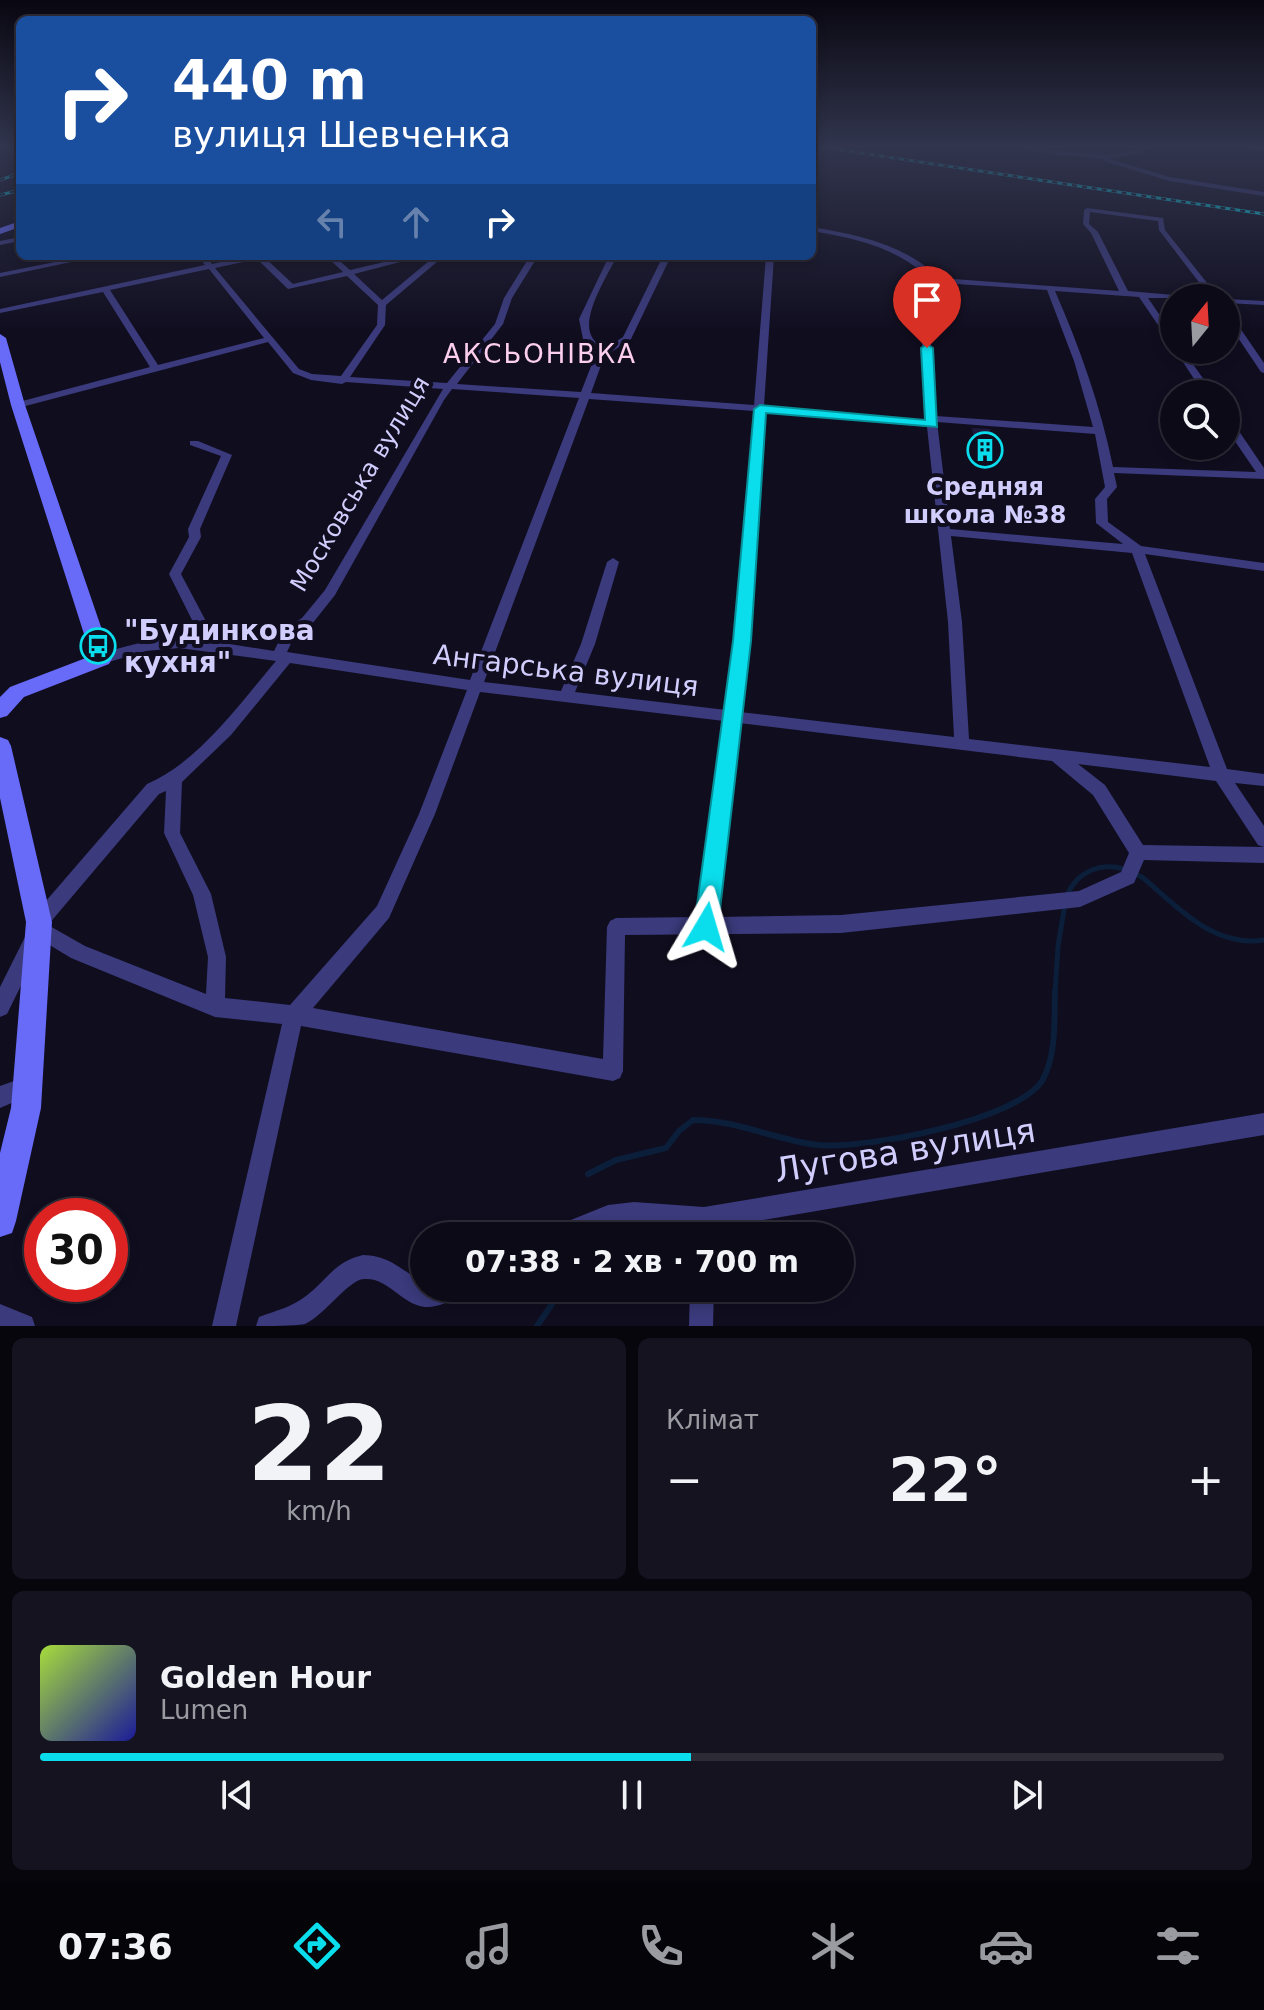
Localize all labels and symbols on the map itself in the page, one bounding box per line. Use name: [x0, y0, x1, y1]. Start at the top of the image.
pin: [893, 266, 961, 348]
north arrow: [1160, 284, 1240, 364]
district label: АКСЬОНІВКА: [443, 339, 637, 369]
street label: Московська вулиця: [285, 371, 435, 597]
building icon: Средняя школа №38: [966, 431, 1004, 469]
place label: Средняя школа №38: [904, 473, 1066, 529]
place label: "Будинкова кухня": [124, 614, 315, 679]
bus stop icon: "Будинкова кухня": [79, 627, 117, 665]
street label: Ангарська вулиця: [431, 638, 700, 703]
position arrow: [664, 885, 748, 969]
street label: Лугова вулиця: [772, 1110, 1038, 1190]
speed limit sign: 30: [24, 1198, 128, 1302]

